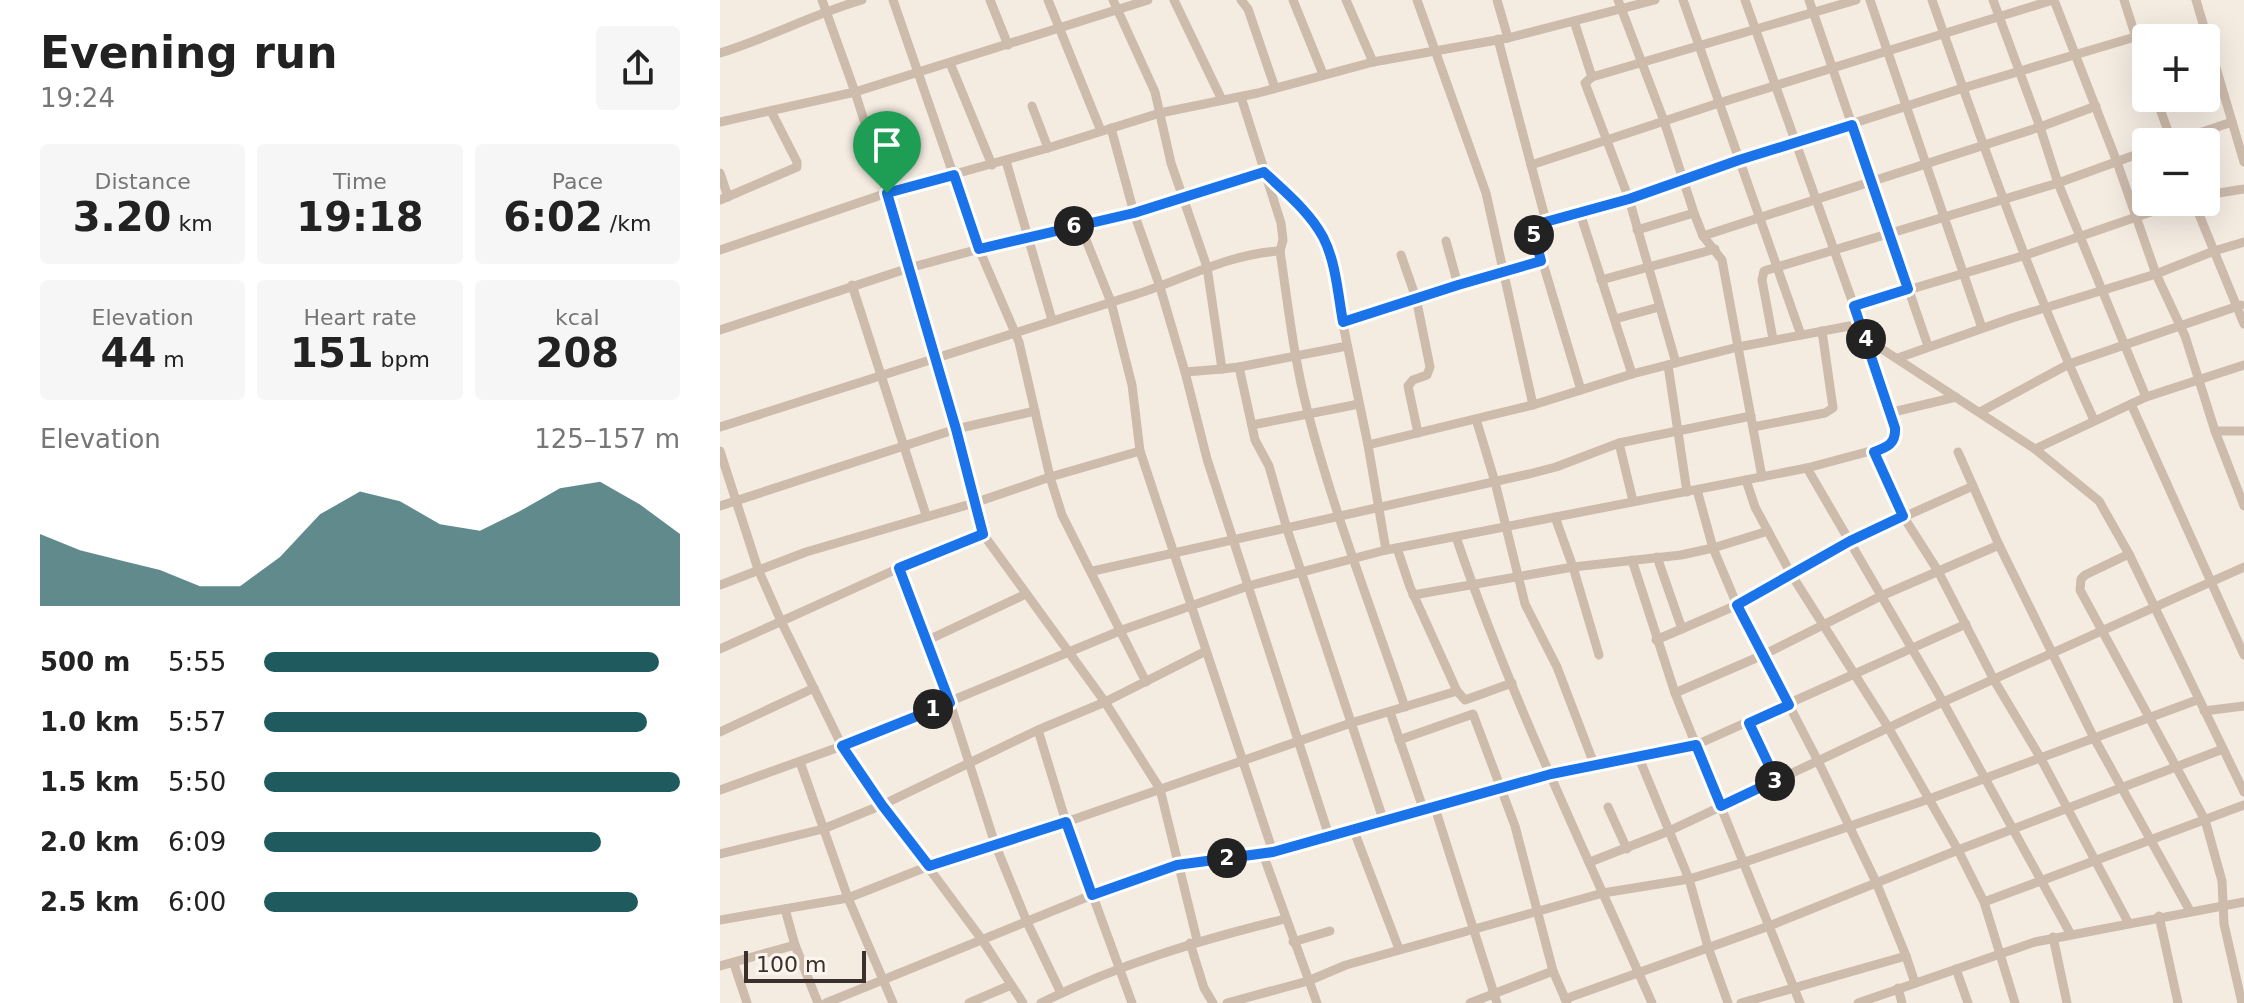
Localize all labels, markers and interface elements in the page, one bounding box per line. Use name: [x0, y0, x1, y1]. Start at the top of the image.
map controls: [2132, 24, 2220, 216]
button: +: [2132, 24, 2220, 112]
button: share: [596, 26, 680, 110]
text: Evening run: [40, 27, 337, 78]
text: 19:24: [40, 83, 115, 113]
pin: [853, 111, 921, 193]
icon: arrive: [865, 123, 909, 167]
button: −: [2132, 128, 2220, 216]
text: Distance: [95, 169, 191, 194]
text: Time: [333, 169, 387, 194]
text: Pace: [552, 169, 603, 194]
text: 3.20: [73, 194, 171, 240]
text: 19:18: [296, 194, 424, 240]
text: 6:02: [503, 194, 603, 240]
pin: 6: [1054, 206, 1094, 246]
text: km: [171, 211, 213, 236]
text: /km: [603, 211, 651, 236]
text: 6: [1066, 213, 1082, 238]
pin: 5: [1514, 215, 1554, 255]
text: 5: [1526, 222, 1542, 247]
text: Elevation: [92, 305, 194, 330]
text: Heart rate: [304, 305, 416, 330]
text: kcal: [555, 305, 600, 330]
pin: 4: [1846, 319, 1886, 359]
text: 4: [1858, 326, 1874, 351]
text: 44: [101, 330, 156, 376]
text: 151: [290, 330, 374, 376]
text: 208: [536, 330, 619, 376]
text: m: [156, 347, 185, 372]
text: bpm: [374, 347, 430, 372]
text: Elevation: [40, 424, 161, 454]
text: 125–157 m: [534, 424, 680, 454]
text: 500 m: [40, 647, 130, 677]
text: 5:55: [168, 647, 226, 677]
pin: 1: [913, 689, 953, 729]
text: 1: [925, 696, 941, 721]
text: 1.0 km: [40, 707, 140, 737]
text: 5:57: [168, 707, 226, 737]
pin: 3: [1755, 761, 1795, 801]
text: 1.5 km: [40, 767, 140, 797]
text: 5:50: [168, 767, 226, 797]
text: 3: [1767, 768, 1783, 793]
text: 2.0 km: [40, 827, 140, 857]
text: 6:09: [168, 827, 226, 857]
pin: 2: [1207, 838, 1247, 878]
text: 2: [1219, 845, 1235, 870]
text: 2.5 km: [40, 887, 140, 917]
text: 6:00: [168, 887, 226, 917]
scale bar: [744, 947, 866, 983]
text: 100 m: [756, 952, 826, 977]

